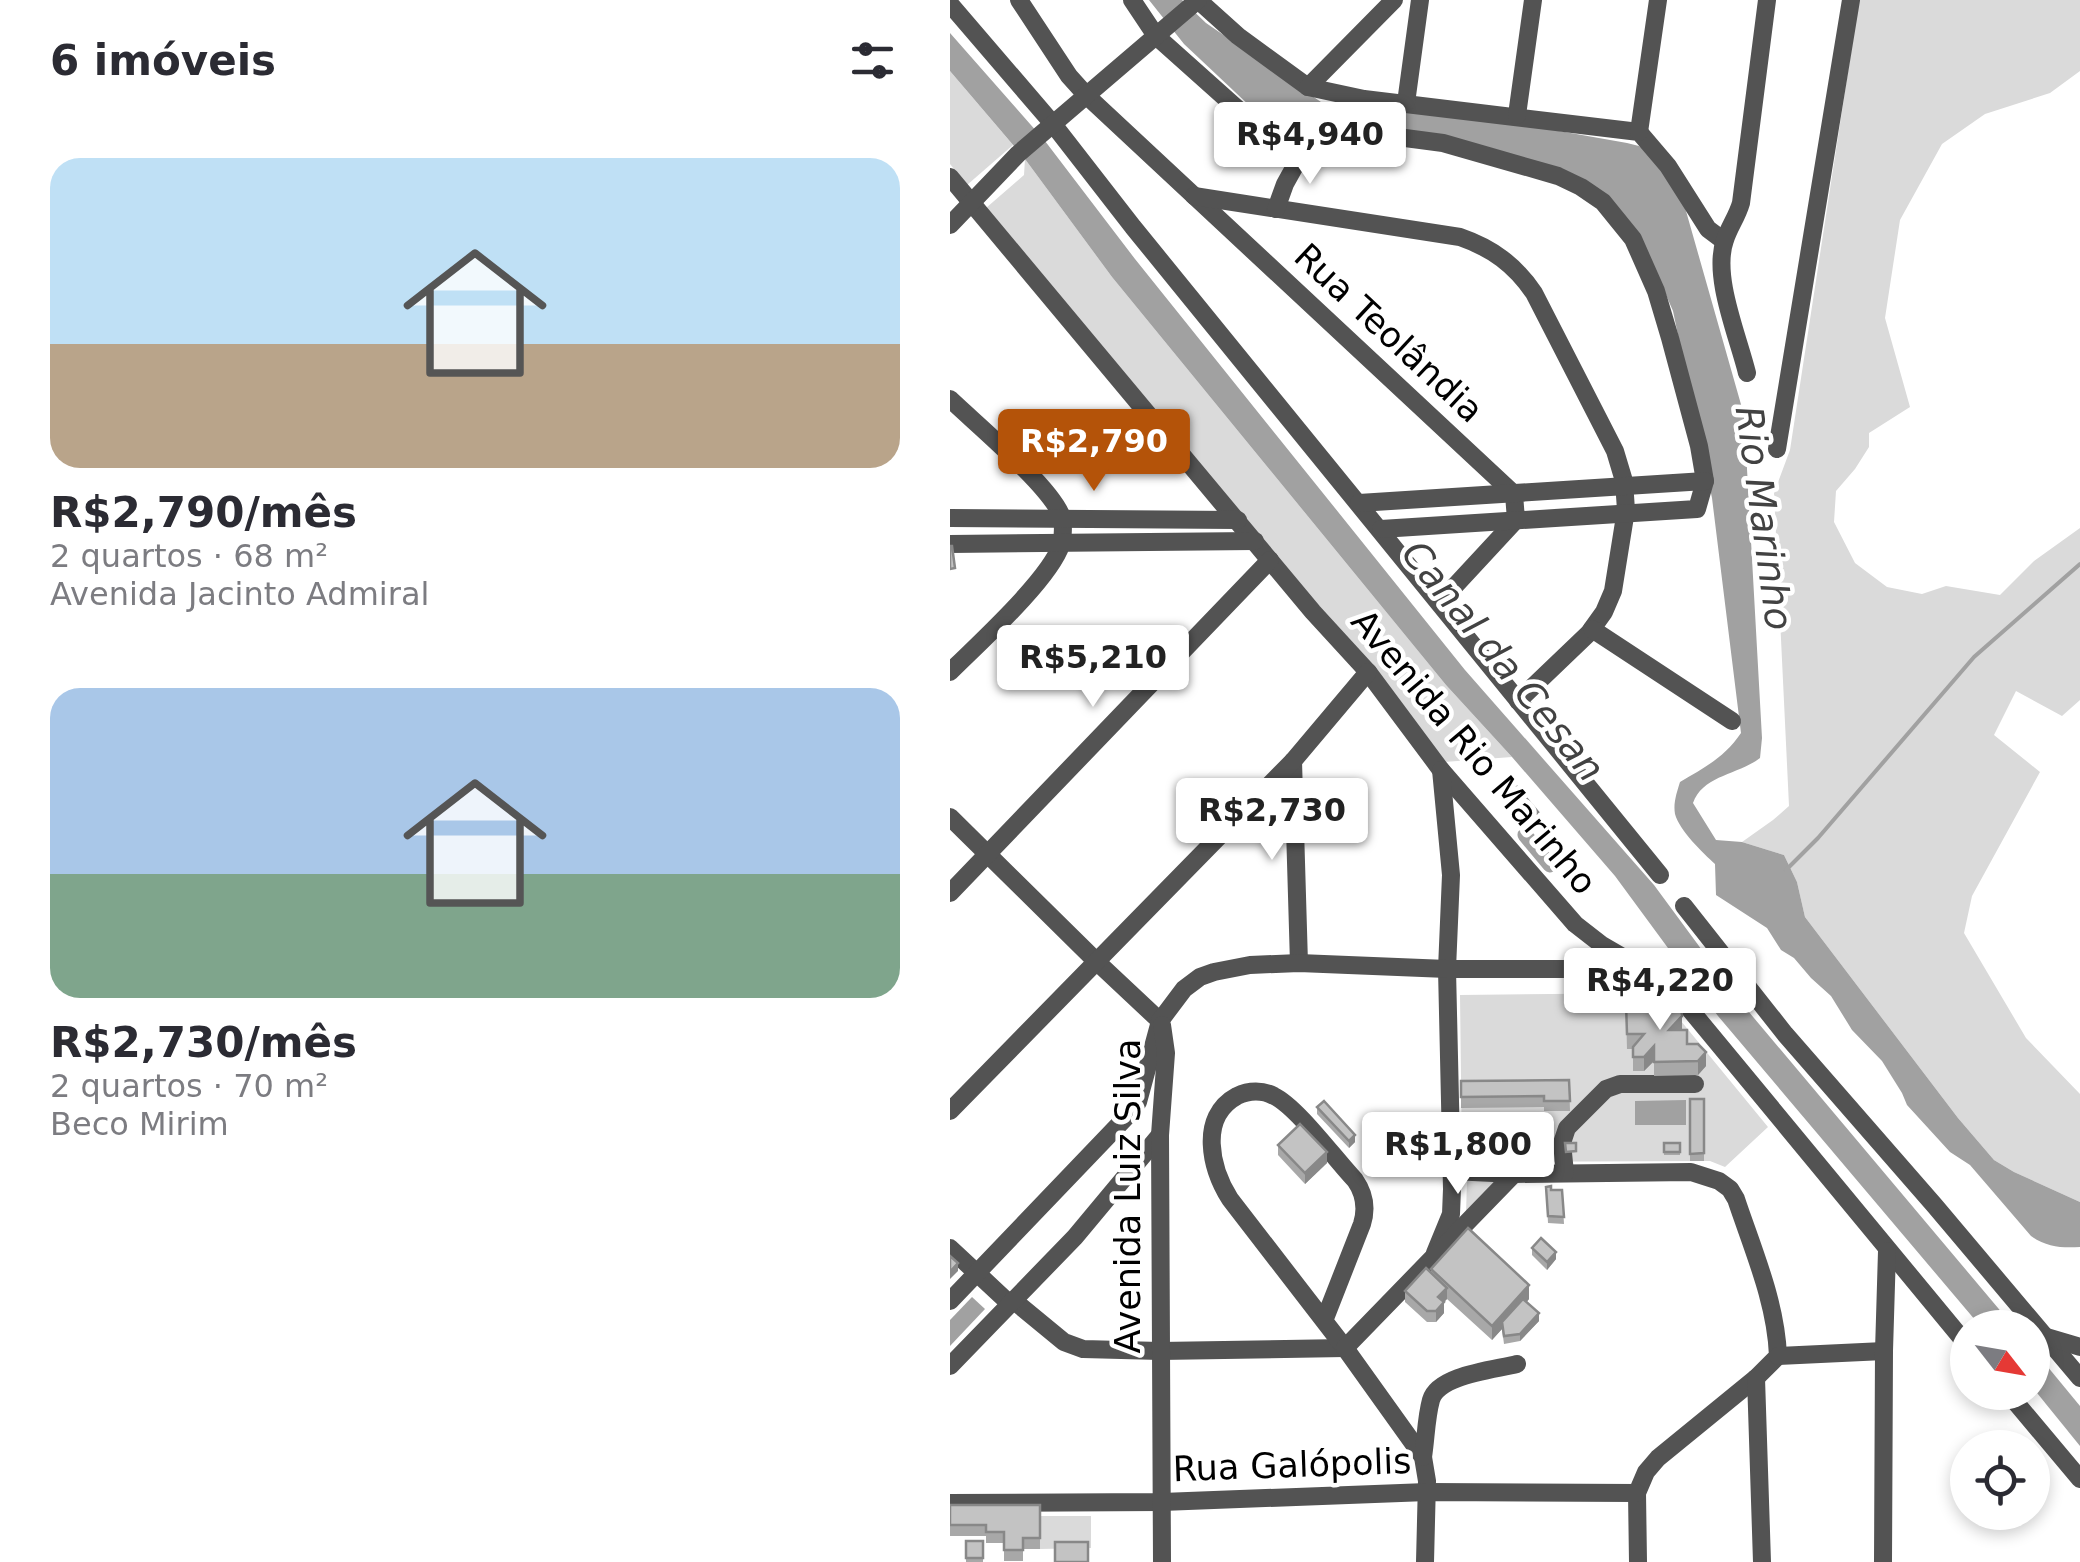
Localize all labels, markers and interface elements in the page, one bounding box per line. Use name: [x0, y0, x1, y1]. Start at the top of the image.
icon: filters: [845, 33, 900, 88]
text: 6 imóveis: [50, 36, 276, 85]
pin: R$4,940: [1218, 102, 1402, 187]
text: R$4,940: [1236, 115, 1384, 153]
icon: home: [385, 223, 565, 403]
street label: Rua Teolândia: [1287, 236, 1491, 430]
water label: Rio Marinho: [1726, 403, 1802, 633]
pin: R$2,790: [1002, 409, 1186, 494]
text: R$2,790: [1020, 422, 1168, 460]
text: R$2,790/mês: [50, 488, 357, 537]
water label: Canal da Cesan: [1393, 532, 1613, 790]
text: 2 quartos · 68 m²: [50, 537, 328, 575]
text: Avenida Jacinto Admiral: [50, 575, 429, 613]
street label: Avenida Rio Marinho: [1343, 602, 1605, 902]
pin: R$5,210: [1001, 625, 1185, 710]
text: R$5,210: [1019, 638, 1167, 676]
icon: home: [385, 753, 565, 933]
pin: R$2,730: [1180, 778, 1364, 863]
text: R$2,730: [1198, 791, 1346, 829]
pin: R$4,220: [1568, 948, 1752, 1033]
text: R$4,220: [1586, 961, 1734, 999]
text: R$2,730/mês: [50, 1018, 357, 1067]
street label: Avenida Luiz Silva: [1108, 1039, 1148, 1353]
text: 2 quartos · 70 m²: [50, 1067, 328, 1105]
text: Beco Mirim: [50, 1105, 229, 1143]
pin: R$1,800: [1366, 1112, 1550, 1197]
text: R$1,800: [1384, 1125, 1532, 1163]
north arrow: [1950, 1310, 2050, 1410]
map controls: [1950, 1310, 2050, 1530]
button: locate: [1950, 1430, 2050, 1530]
street label: Rua Galópolis: [1172, 1441, 1412, 1489]

